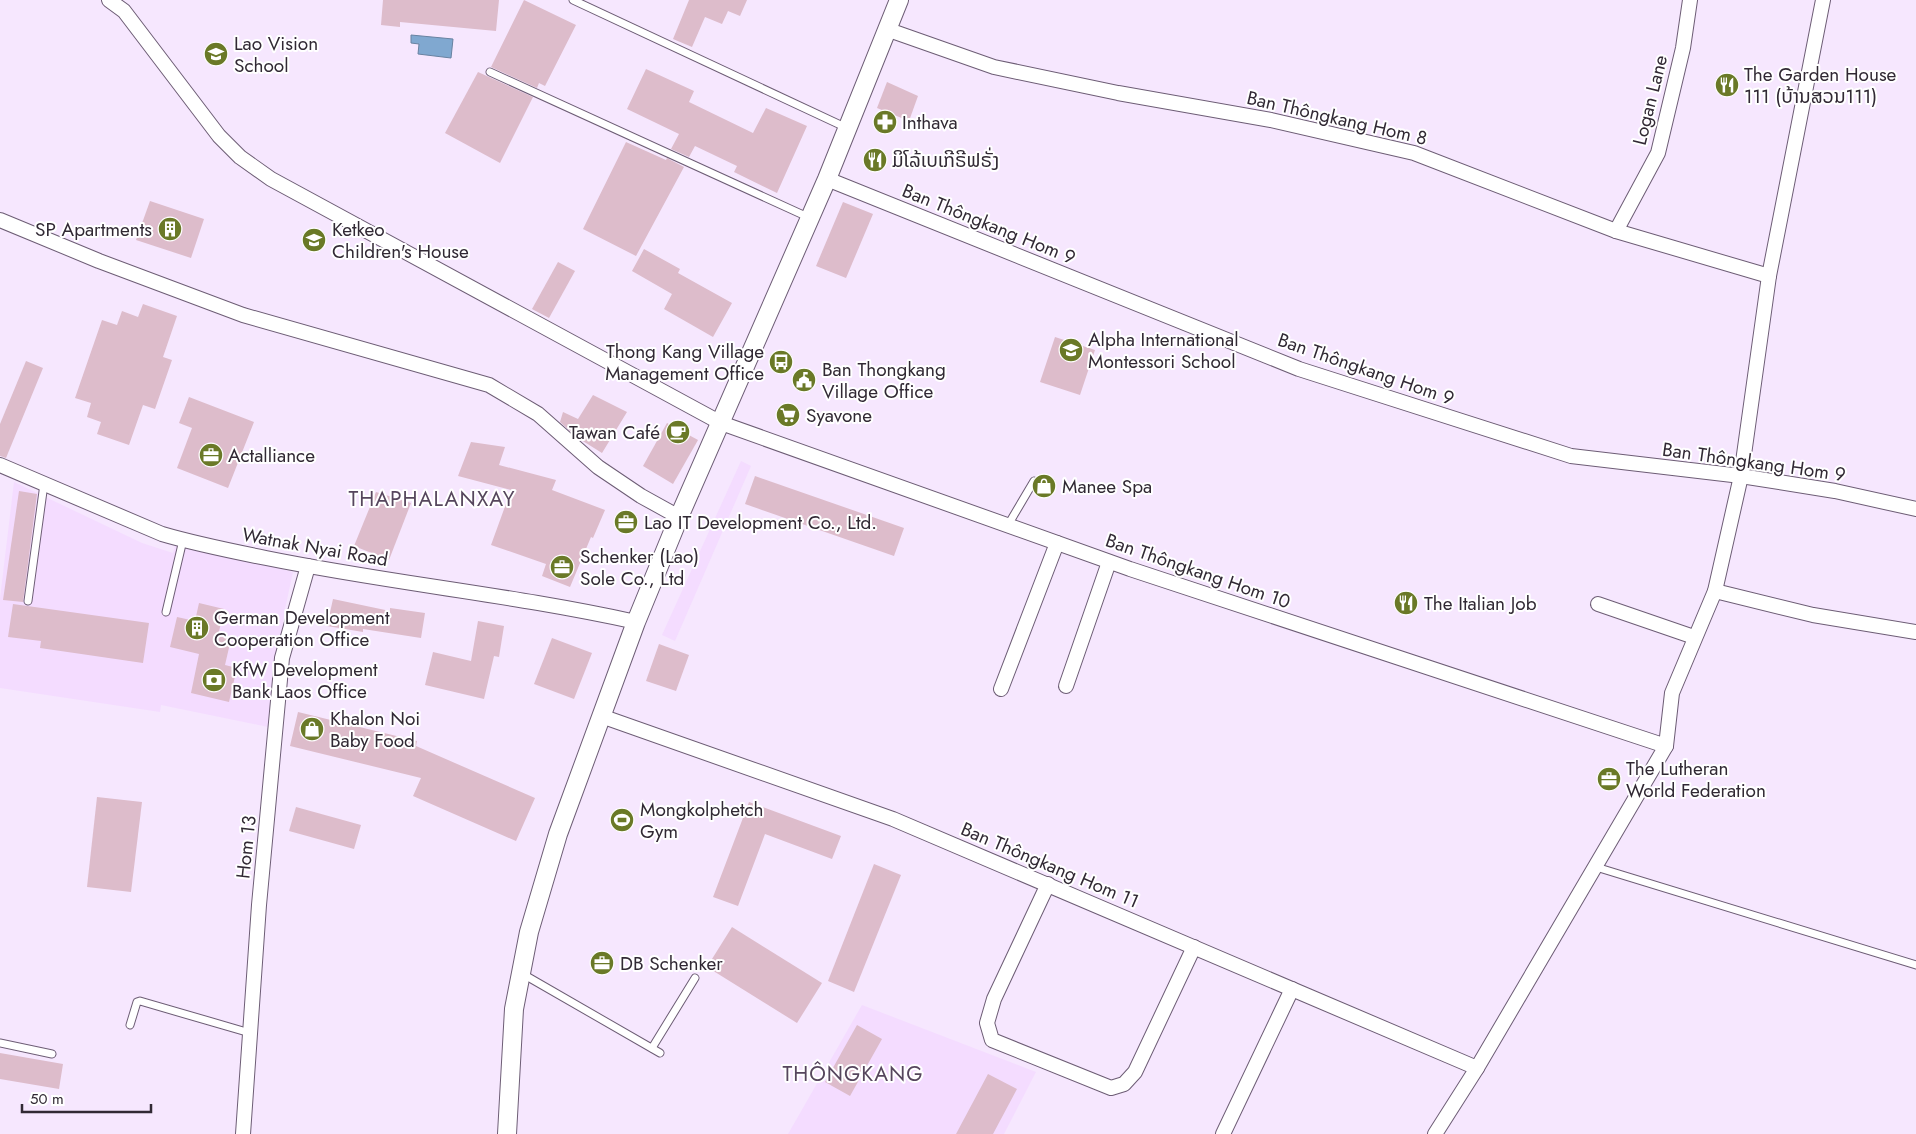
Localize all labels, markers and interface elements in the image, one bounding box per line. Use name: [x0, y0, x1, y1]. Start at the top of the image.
place label: Lao Vision School: [234, 30, 318, 79]
school or university icon: Lao Vision School: [203, 41, 229, 67]
street label: Logan Lane: [1626, 52, 1674, 148]
place label: The Garden House 111 (ບ້ານສວນ111): [1744, 61, 1897, 110]
restaurant icon: The Garden House 111 (ບ້ານສວນ111): [1714, 72, 1740, 98]
street label: Ban Thôngkang Hom 8: [1244, 84, 1430, 152]
pharmacy icon: Inthava: [872, 109, 898, 135]
place label: Inthava: [902, 109, 958, 136]
restaurant icon: ມິໂລ້ເບເກີຣີຟຣັ່ງ: [862, 147, 888, 173]
place label: ມິໂລ້ເບເກີຣີຟຣັ່ງ: [892, 147, 999, 174]
street label: Ban Thôngkang Hom 9: [898, 177, 1080, 271]
place label: SP Apartments: [35, 216, 152, 243]
building icon: SP Apartments: [157, 216, 183, 242]
place label: Ketkeo Children's House: [332, 216, 469, 265]
school or university icon: Ketkeo Children's House: [301, 227, 327, 253]
place label: Alpha International Montessori School: [1088, 326, 1239, 375]
street label: Ban Thôngkang Hom 9: [1274, 326, 1458, 412]
school or university icon: Alpha International Montessori School: [1058, 337, 1084, 363]
place label: Thong Kang Village Management Office: [605, 338, 764, 387]
bus stop icon: Thong Kang Village Management Office: [768, 349, 794, 375]
place label: Ban Thongkang Village Office: [822, 356, 946, 405]
public building icon: Ban Thongkang Village Office: [791, 367, 817, 393]
supermarket icon: Syavone: [775, 402, 801, 428]
place label: Syavone: [806, 402, 872, 429]
place label: Tawan Café: [569, 419, 660, 446]
cafe icon: Tawan Café: [665, 419, 691, 445]
street label: Ban Thôngkang Hom 9: [1661, 436, 1847, 488]
office icon: Actalliance: [198, 442, 224, 468]
place label: Actalliance: [228, 442, 315, 469]
shop icon: Manee Spa: [1031, 473, 1057, 499]
place label: Manee Spa: [1062, 473, 1152, 500]
district label: THAPHALANXAY: [348, 484, 516, 514]
office icon: Lao IT Development Co., Ltd.: [613, 509, 639, 535]
place label: Lao IT Development Co., Ltd.: [644, 509, 877, 536]
street label: Watnak Nyai Road: [240, 521, 390, 573]
street label: Ban Thôngkang Hom 10: [1102, 527, 1294, 615]
place label: Schenker (Lao) Sole Co., Ltd: [580, 543, 699, 592]
office icon: Schenker (Lao) Sole Co., Ltd: [549, 554, 575, 580]
restaurant icon: The Italian Job: [1393, 590, 1419, 616]
place label: The Italian Job: [1424, 590, 1537, 617]
place label: German Development Cooperation Office: [214, 604, 390, 653]
building icon: German Development Cooperation Office: [184, 615, 210, 641]
place label: KfW Development Bank Laos Office: [232, 656, 378, 705]
bank icon: KfW Development Bank Laos Office: [201, 667, 227, 693]
place label: Khalon Noi Baby Food: [330, 705, 420, 754]
shop icon: Khalon Noi Baby Food: [299, 716, 325, 742]
place label: The Lutheran World Federation: [1626, 755, 1766, 804]
office icon: The Lutheran World Federation: [1596, 766, 1622, 792]
place label: Mongkolphetch Gym: [640, 796, 764, 845]
sports icon: Mongkolphetch Gym: [609, 807, 635, 833]
street label: Hom 13: [229, 814, 263, 880]
street label: Ban Thôngkang Hom 11: [957, 815, 1143, 915]
office icon: DB Schenker: [589, 950, 615, 976]
place label: DB Schenker: [620, 950, 723, 977]
district label: THÔNGKANG: [782, 1059, 924, 1089]
scale bar: [22, 1082, 151, 1114]
text: 50 m: [30, 1088, 64, 1110]

